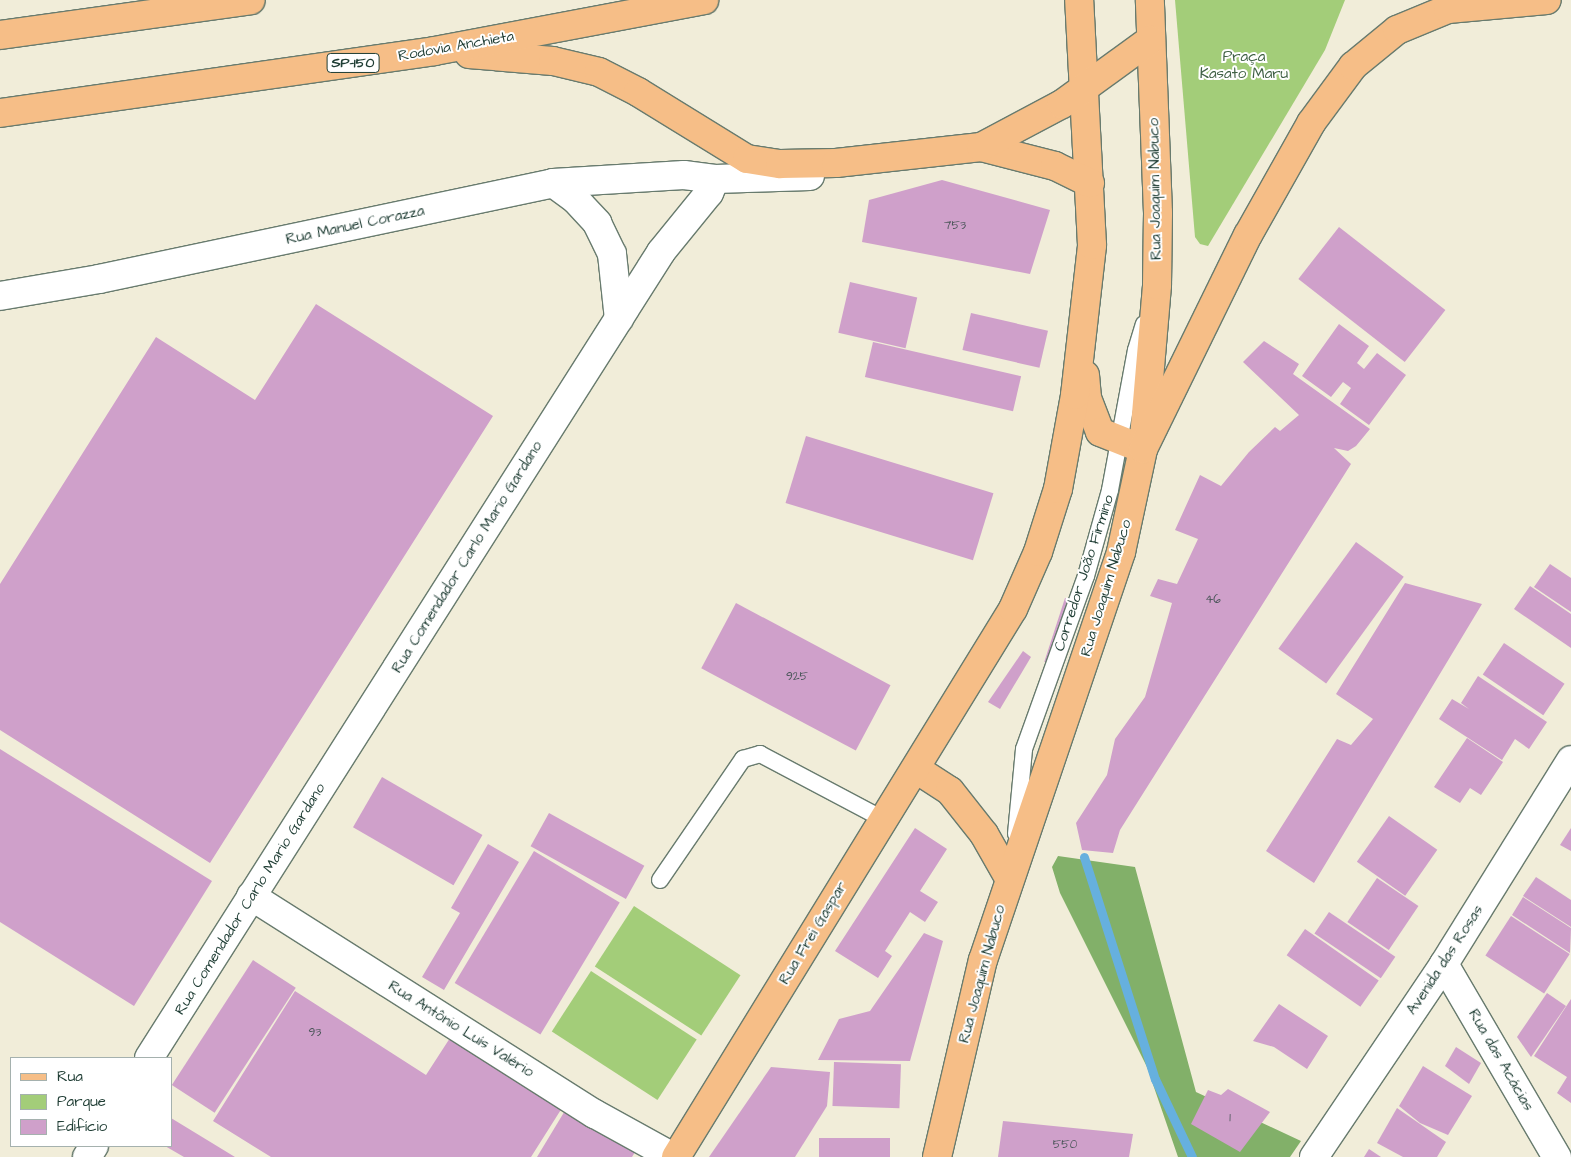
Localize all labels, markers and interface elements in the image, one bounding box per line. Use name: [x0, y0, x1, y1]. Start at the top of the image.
street label: Rodovia Anchieta: [397, 27, 515, 65]
park label: Praça Kasato Maru: [1200, 47, 1288, 82]
road number: SP-150: [326, 52, 380, 74]
street label: Rua Joaquim Nabuco: [1145, 118, 1165, 260]
street label: Rua Manuel Corazza: [284, 202, 426, 248]
house number: 753: [944, 219, 966, 233]
street label: Rua Comendador Carlo Mario Gardano: [388, 438, 546, 676]
street label: Corredor João Firmino: [1050, 493, 1118, 653]
street label: Rua Joaquim Nabuco: [1077, 517, 1135, 659]
house number: 46: [1205, 593, 1221, 607]
house number: 925: [786, 670, 808, 684]
street label: Rua Comendador Carlo Mario Gardano: [171, 780, 329, 1018]
street label: Rua Frei Gaspar: [775, 878, 851, 988]
street label: Avenida das Rosas: [1403, 902, 1487, 1018]
street label: Rua Joaquim Nabuco: [955, 903, 1009, 1045]
street label: Rua Antônio Luís Valério: [385, 977, 537, 1081]
street label: Rua das Acácias: [1465, 1006, 1537, 1114]
house number: 93: [309, 1026, 321, 1040]
legend: [10, 1057, 172, 1147]
text: Rua: [57, 1066, 83, 1087]
text: Parque: [57, 1091, 106, 1112]
house number: 1: [1229, 1111, 1231, 1125]
text: Edifício: [57, 1116, 107, 1137]
house number: 550: [1053, 1138, 1077, 1152]

